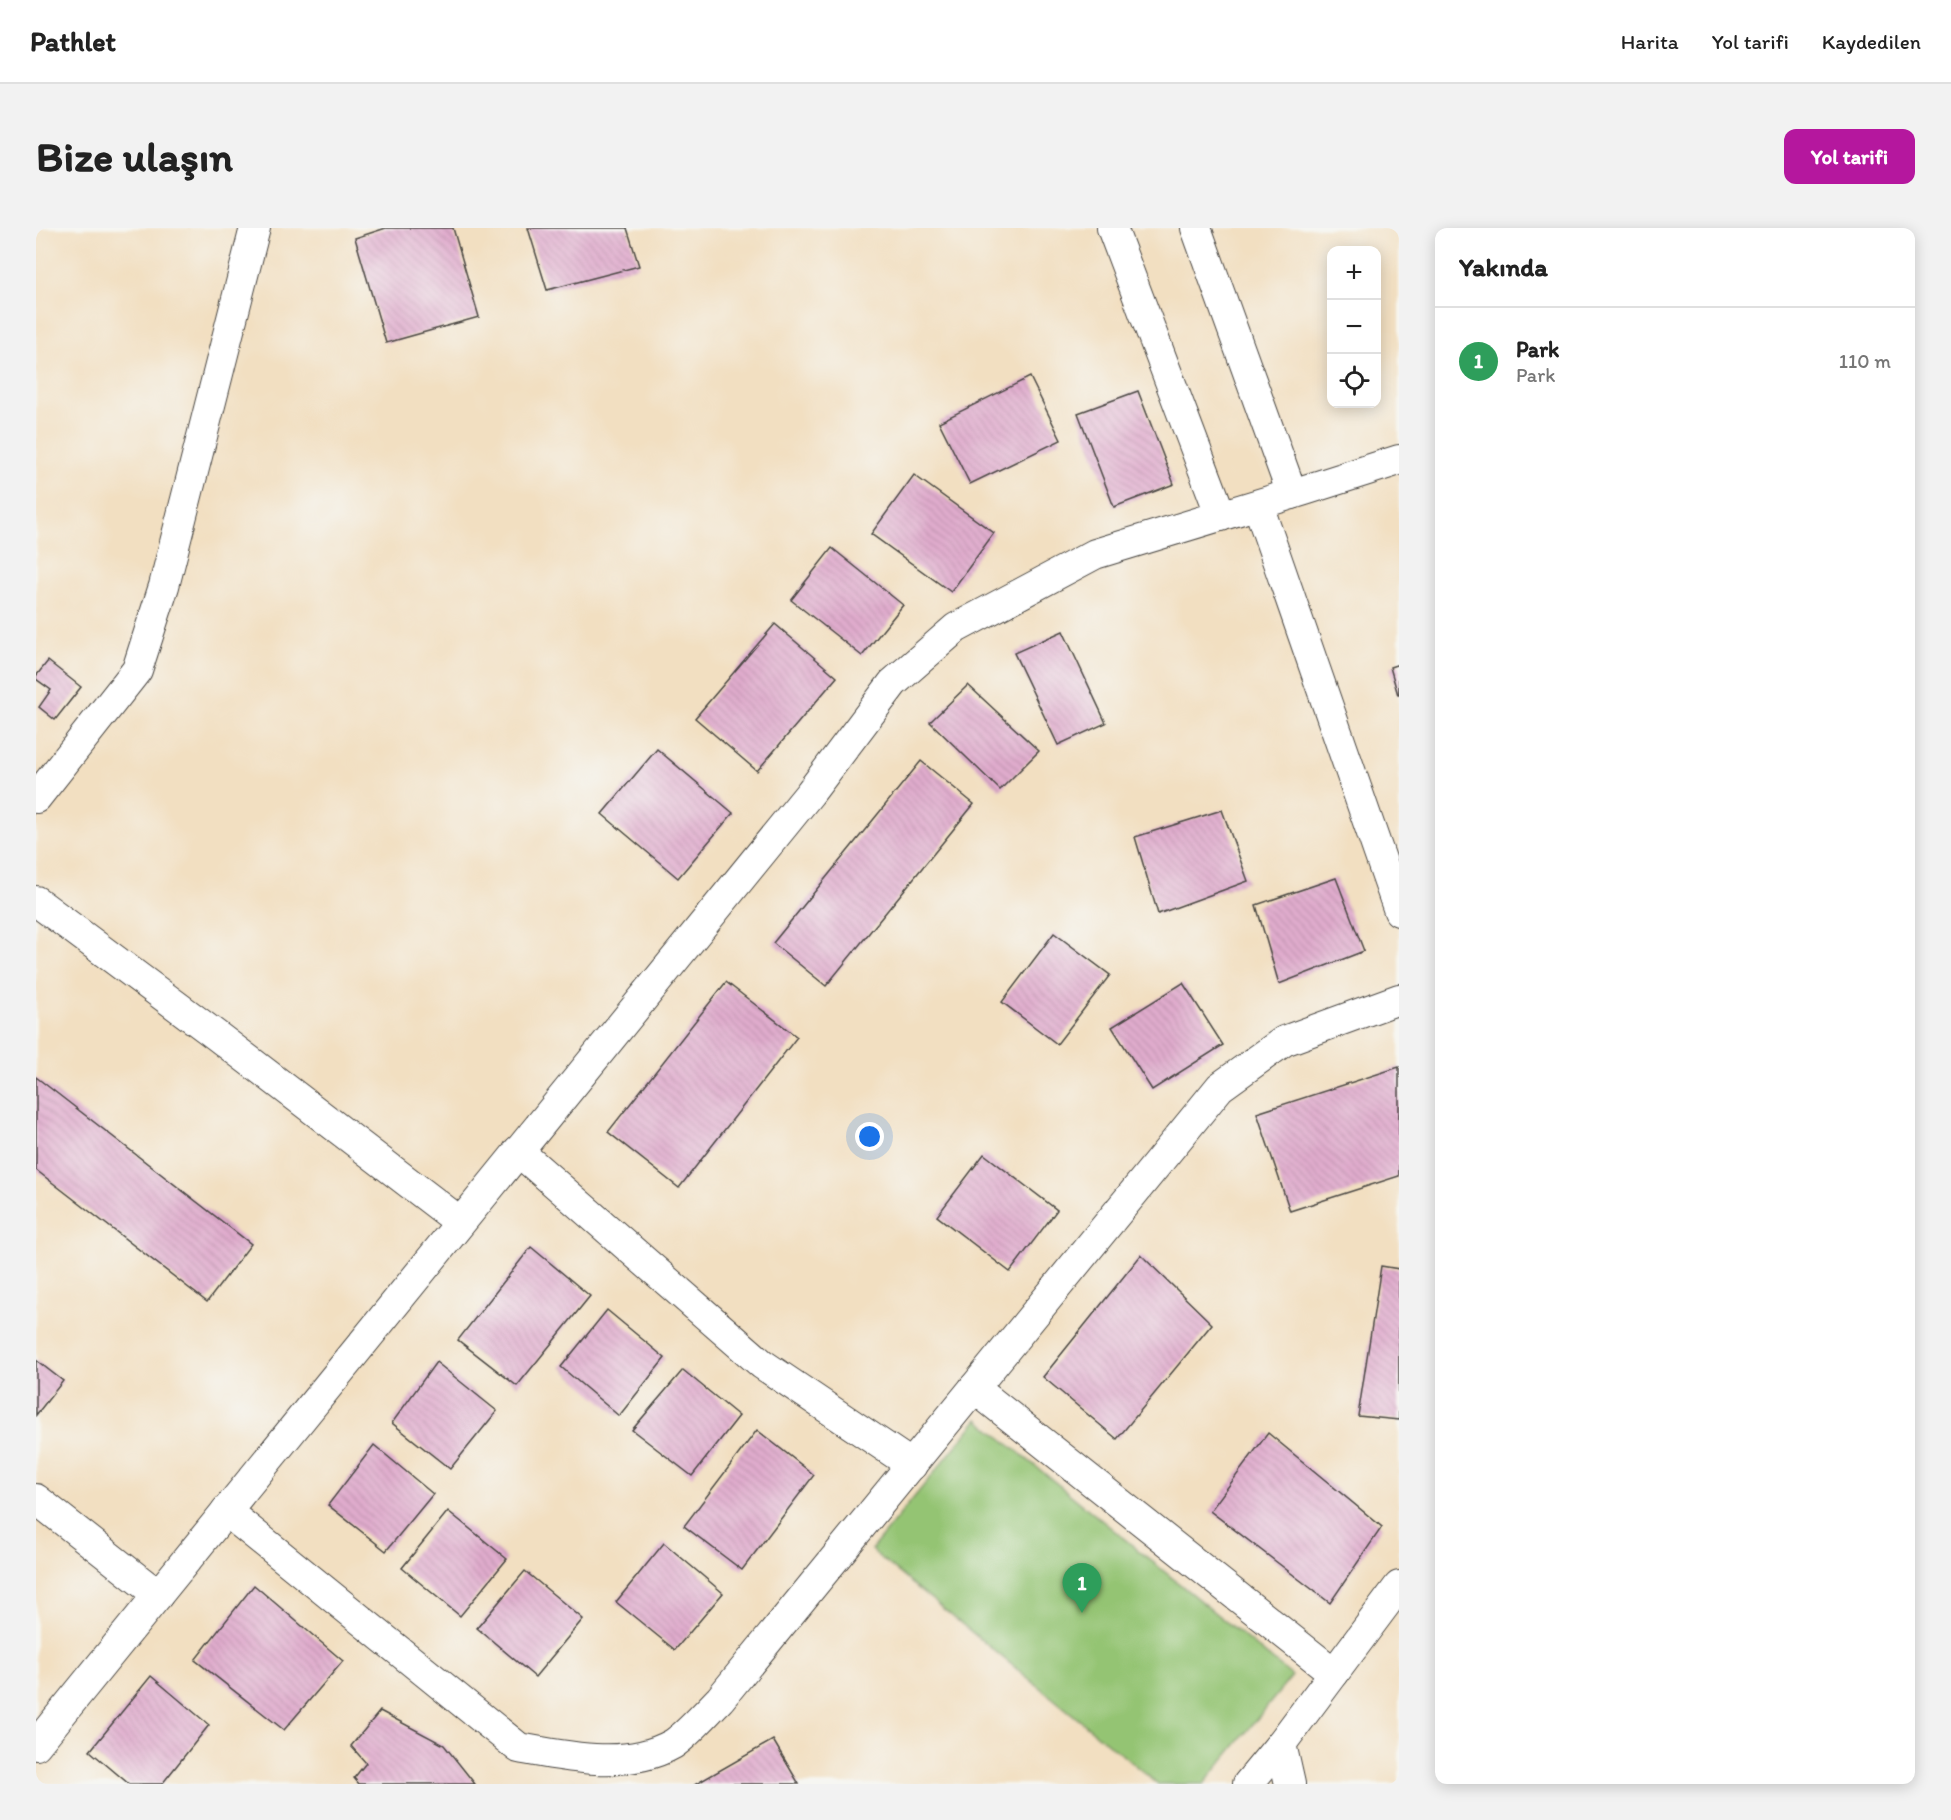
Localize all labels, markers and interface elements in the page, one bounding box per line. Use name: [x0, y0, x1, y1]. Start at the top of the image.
text: Pathlet: [30, 24, 116, 58]
text: Harita: [1621, 29, 1679, 54]
text: Yol tarifi: [1712, 29, 1789, 54]
text: Kaydedilen: [1822, 29, 1921, 54]
button: Yol tarifi: [1784, 129, 1915, 184]
text: Bize ulaşın: [36, 131, 233, 182]
map controls: [1327, 246, 1381, 408]
button: +: [1327, 246, 1381, 300]
text: Yakında: [1459, 251, 1548, 283]
button: −: [1327, 300, 1381, 354]
text: Park: [1516, 336, 1559, 363]
text: 1: [1474, 349, 1483, 373]
text: 110 m: [1839, 349, 1891, 373]
button: locate: [1327, 354, 1381, 408]
text: Park: [1516, 363, 1555, 387]
your location: [855, 1122, 884, 1151]
pin: 1: [1062, 1564, 1102, 1613]

